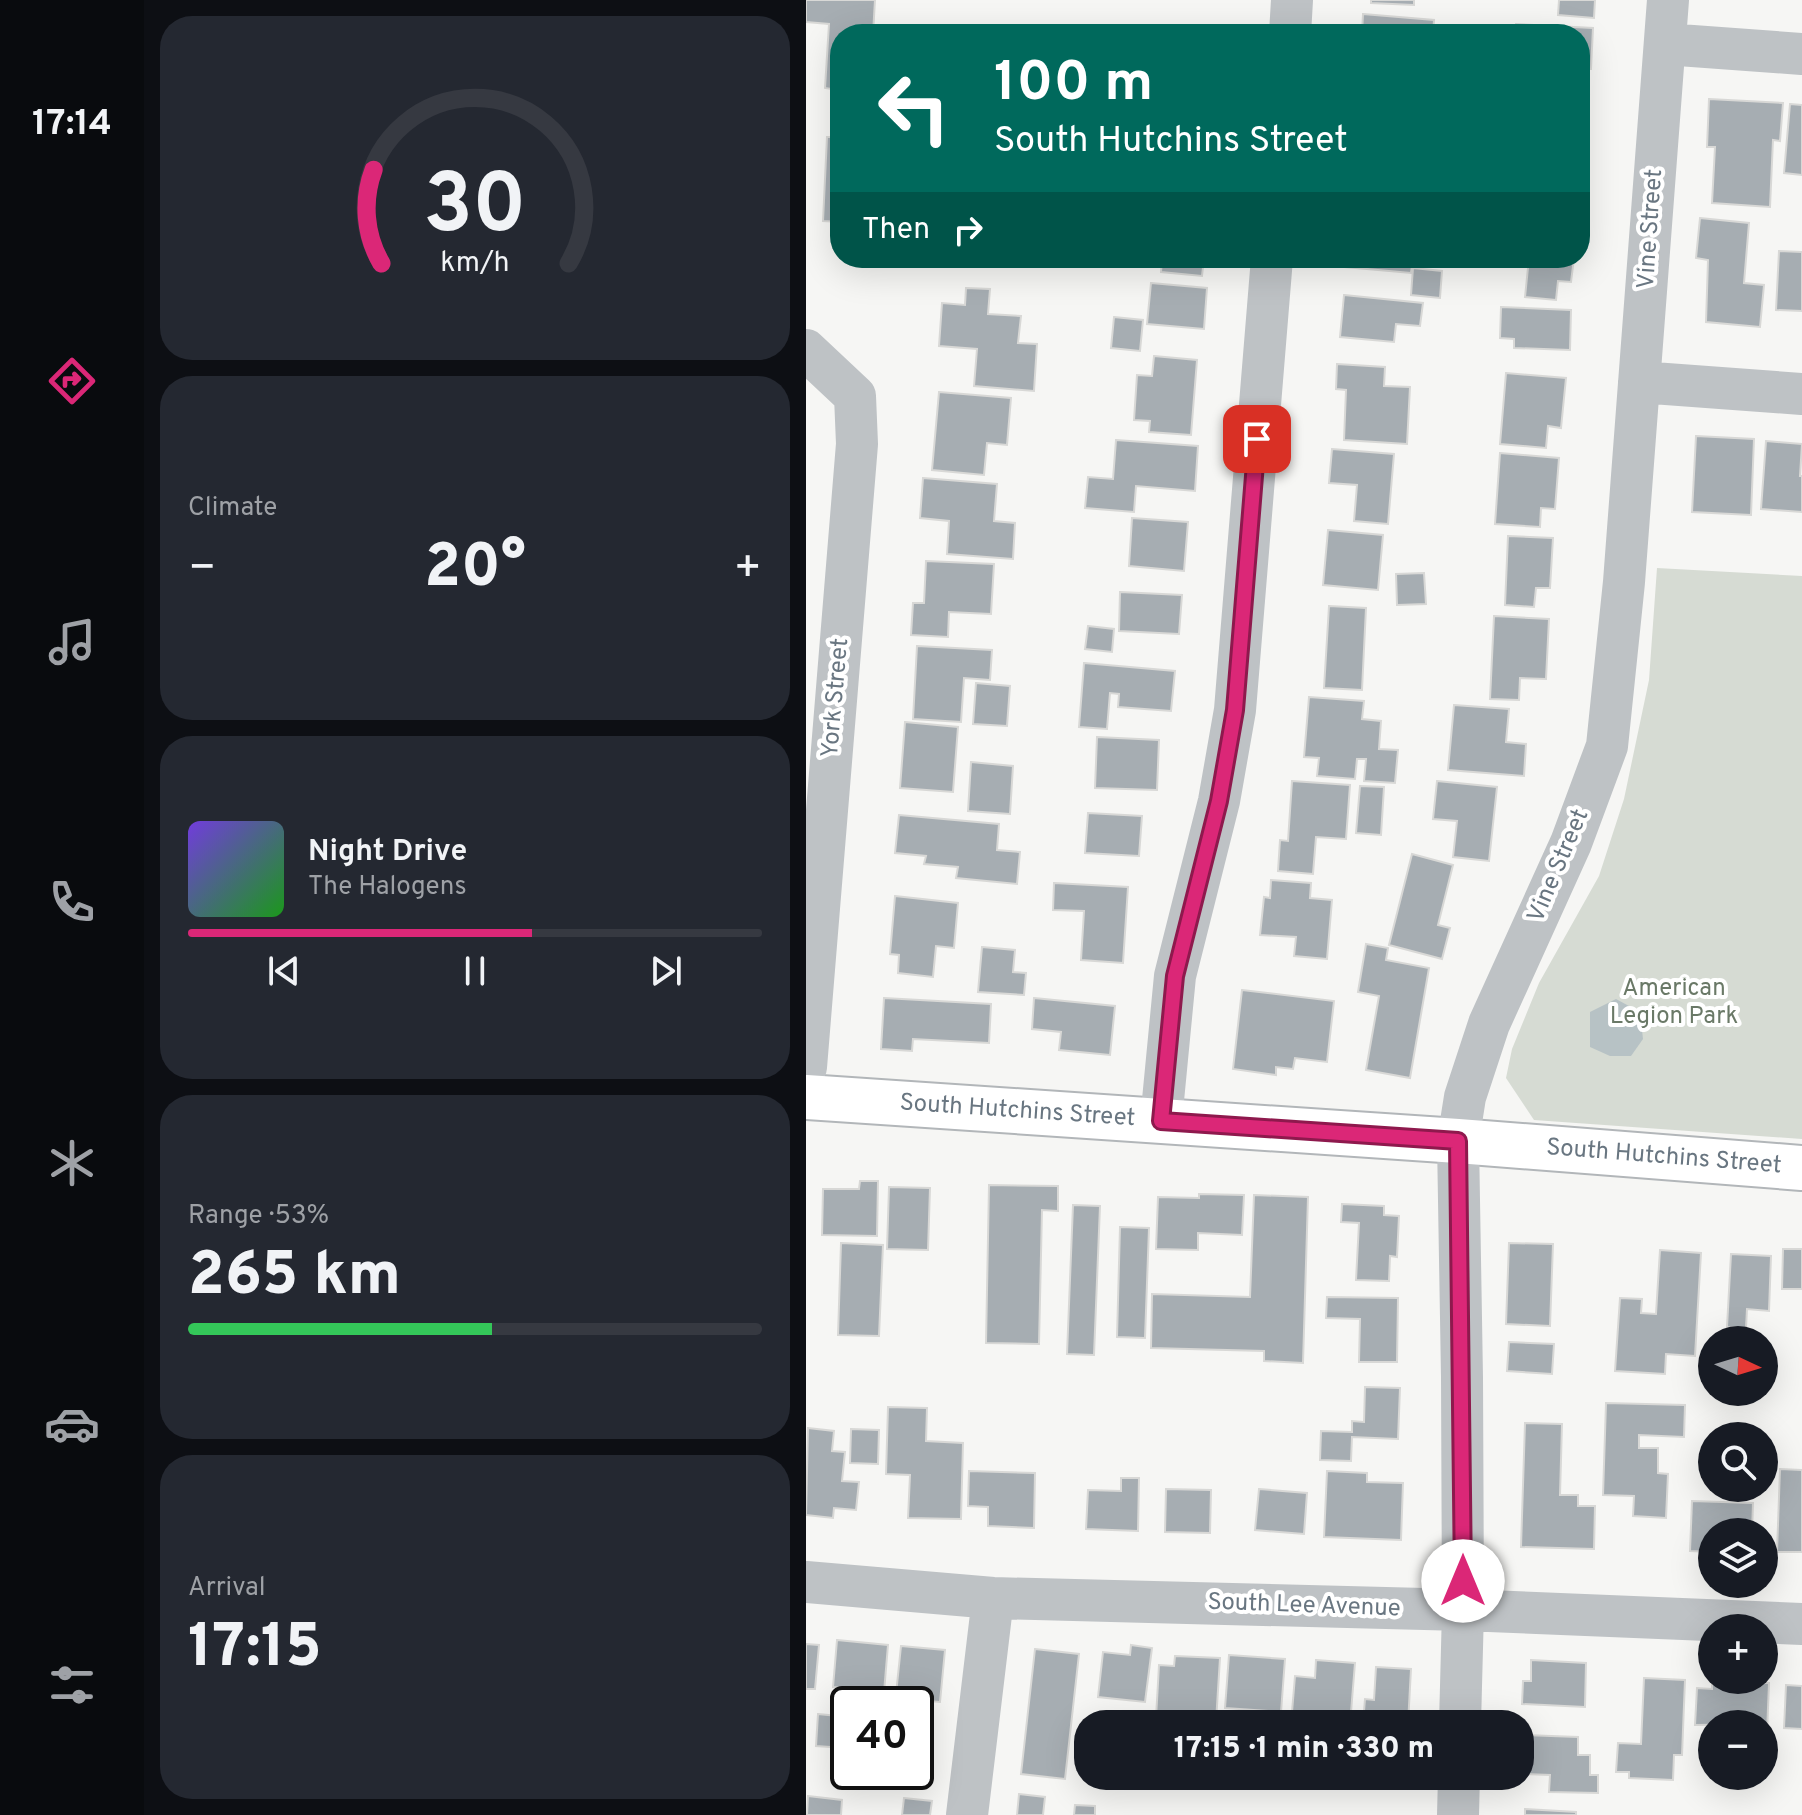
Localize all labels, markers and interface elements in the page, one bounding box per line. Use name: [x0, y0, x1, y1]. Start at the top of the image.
text: 100 m: [994, 50, 1153, 120]
icon: left: [862, 56, 966, 160]
text: 17:14: [32, 102, 112, 148]
text: South Hutchins Street: [994, 119, 1348, 165]
text: 30: [423, 156, 527, 261]
street label: Vine Street: [1632, 168, 1670, 290]
icon: right: [946, 208, 990, 252]
text: Then: [862, 212, 930, 249]
text: km/h: [440, 246, 510, 282]
icon: directions: [44, 353, 100, 409]
pin: [1223, 405, 1291, 473]
icon: arrive: [1235, 417, 1279, 461]
text: Climate: [188, 492, 277, 525]
text: 20°: [424, 532, 526, 608]
text: −: [188, 542, 216, 598]
text: +: [734, 542, 762, 598]
icon: music: [44, 614, 100, 670]
street label: York Street: [816, 637, 856, 759]
street label: Vine Street: [1522, 805, 1596, 927]
text: Night Drive: [308, 834, 467, 871]
text: The Halogens: [308, 871, 467, 904]
icon: phone: [44, 874, 100, 930]
icon: previous: [262, 949, 306, 993]
icon: pause: [453, 949, 497, 993]
icon: next: [644, 949, 688, 993]
park label: American Legion Park: [1610, 974, 1738, 1032]
street label: South Hutchins Street: [899, 1088, 1136, 1134]
street label: South Hutchins Street: [1545, 1133, 1783, 1181]
icon: climate: [44, 1135, 100, 1191]
text: Range · 53%: [188, 1200, 329, 1233]
text: 265 km: [188, 1240, 401, 1316]
north arrow: [1698, 1326, 1778, 1406]
map controls: [1698, 1326, 1778, 1790]
icon: car: [44, 1396, 100, 1452]
button: search: [1698, 1422, 1778, 1502]
button: layers: [1698, 1518, 1778, 1598]
position arrow: [1421, 1539, 1505, 1623]
text: Arrival: [188, 1572, 266, 1605]
street label: South Lee Avenue: [1207, 1588, 1401, 1624]
text: 17:15: [188, 1612, 322, 1688]
button: +: [1698, 1614, 1778, 1694]
icon: filters: [44, 1657, 100, 1713]
speed limit sign: 40: [830, 1686, 934, 1790]
button: −: [1698, 1710, 1778, 1790]
text: 17:15 · 1 min · 330 m: [1174, 1731, 1434, 1768]

